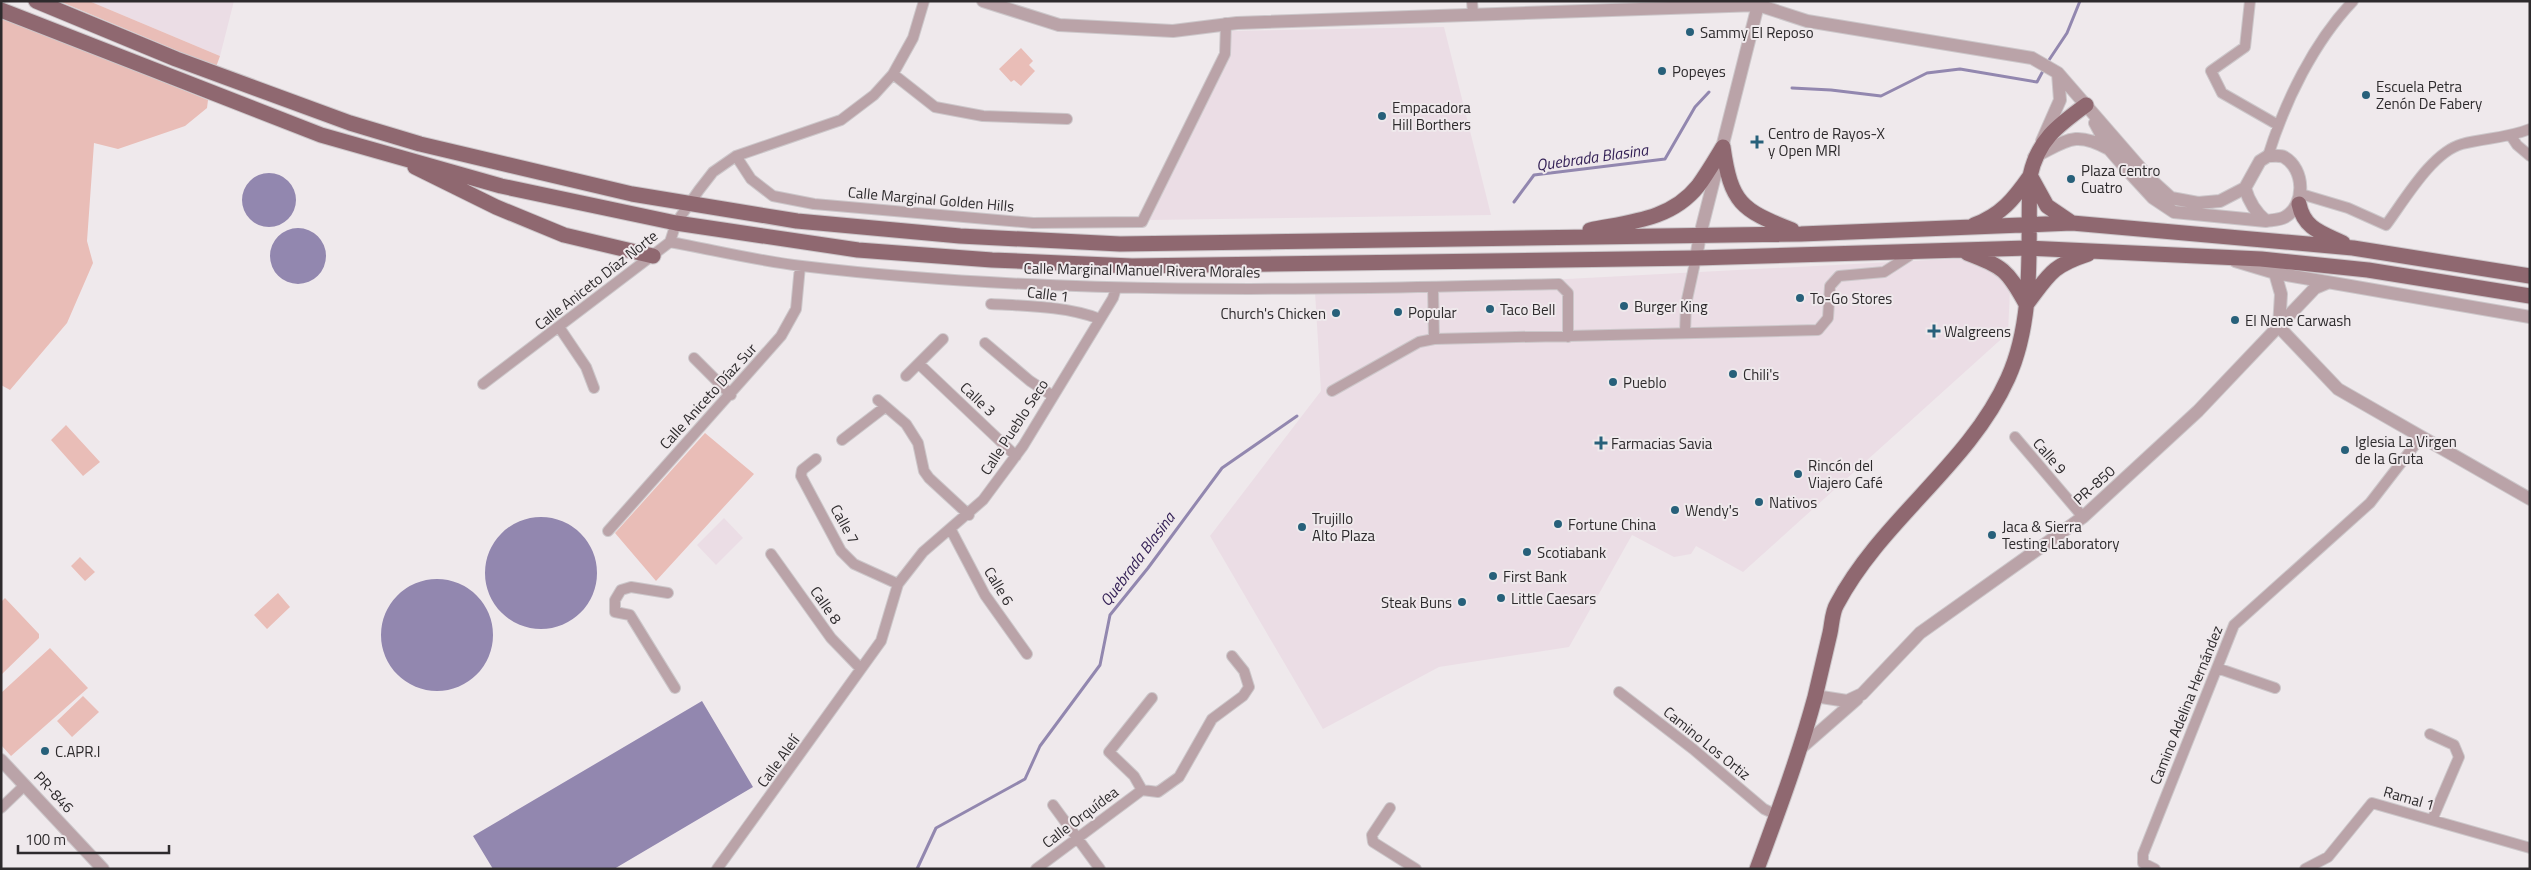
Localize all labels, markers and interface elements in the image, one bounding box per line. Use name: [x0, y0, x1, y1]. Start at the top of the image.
place label: Sammy El Reposo: [1700, 21, 1814, 44]
marker: Sammy El Reposo: [1684, 26, 1696, 38]
place label: Popeyes: [1672, 60, 1726, 83]
marker: Popeyes: [1656, 65, 1668, 77]
place label: Escuela Petra Zenón De Fabery: [2376, 75, 2482, 115]
marker: Escuela Petra Zenón De Fabery: [2360, 89, 2372, 101]
place label: Empacadora Hill Borthers: [1392, 96, 1471, 136]
marker: Empacadora Hill Borthers: [1376, 110, 1388, 122]
place label: Centro de Rayos-X y Open MRI: [1768, 122, 1885, 162]
marker: Centro de Rayos-X y Open MRI: [1750, 135, 1764, 149]
water label: Quebrada Blasina: [1535, 137, 1650, 177]
place label: Plaza Centro Cuatro: [2081, 159, 2160, 199]
marker: Plaza Centro Cuatro: [2065, 173, 2077, 185]
street label: Calle Marginal Golden Hills: [847, 180, 1015, 218]
street label: Calle Aniceto Díaz Norte: [529, 225, 663, 335]
street label: Calle Marginal Manuel Rivera Morales: [1023, 256, 1261, 284]
street label: Calle 1: [1026, 280, 1070, 308]
place label: To-Go Stores: [1810, 287, 1892, 310]
marker: To-Go Stores: [1794, 292, 1806, 304]
place label: Burger King: [1634, 295, 1708, 318]
place label: Taco Bell: [1500, 298, 1556, 321]
marker: Burger King: [1618, 300, 1630, 312]
place label: Popular: [1408, 301, 1457, 324]
place label: Church's Chicken: [1220, 302, 1326, 325]
marker: Taco Bell: [1484, 303, 1496, 315]
marker: Popular: [1392, 306, 1404, 318]
marker: Church's Chicken: [1330, 307, 1342, 319]
place label: El Nene Carwash: [2245, 309, 2351, 332]
marker: El Nene Carwash: [2229, 314, 2241, 326]
place label: Walgreens: [1944, 320, 2011, 343]
marker: Walgreens: [1928, 325, 1940, 337]
street label: Calle Aniceto Díaz Sur: [654, 338, 762, 454]
place label: Chili's: [1743, 363, 1779, 386]
marker: Chili's: [1727, 368, 1739, 380]
place label: Pueblo: [1623, 371, 1667, 394]
street label: Calle Pueblo Seco: [974, 374, 1054, 480]
street label: Calle 3: [955, 376, 1001, 422]
marker: Pueblo: [1607, 376, 1619, 388]
place label: Iglesia La Virgen de la Gruta: [2355, 430, 2457, 470]
place label: Farmacias Savia: [1611, 432, 1713, 455]
street label: Calle 9: [2028, 433, 2072, 479]
marker: Farmacias Savia: [1595, 437, 1607, 449]
marker: Iglesia La Virgen de la Gruta: [2339, 444, 2351, 456]
place label: Rincón del Viajero Café: [1808, 454, 1883, 494]
street label: PR-850: [2068, 460, 2120, 510]
marker: Rincón del Viajero Café: [1792, 468, 1804, 480]
place label: Nativos: [1769, 491, 1817, 514]
marker: Nativos: [1753, 496, 1765, 508]
place label: Wendy's: [1685, 499, 1739, 522]
street label: Calle 7: [825, 500, 865, 548]
marker: Wendy's: [1669, 504, 1681, 516]
water label: Quebrada Blasina: [1094, 506, 1181, 611]
place label: Trujillo Alto Plaza: [1312, 507, 1376, 547]
place label: Fortune China: [1568, 513, 1656, 536]
place label: Jaca & Sierra Testing Laboratory: [2002, 515, 2120, 555]
marker: Fortune China: [1552, 518, 1564, 530]
marker: Trujillo Alto Plaza: [1296, 521, 1308, 533]
marker: Jaca & Sierra Testing Laboratory: [1986, 529, 1998, 541]
place label: Scotiabank: [1537, 541, 1606, 564]
marker: Scotiabank: [1521, 546, 1533, 558]
street label: Calle 6: [978, 562, 1020, 610]
place label: First Bank: [1503, 565, 1567, 588]
marker: First Bank: [1487, 570, 1499, 582]
street label: Calle 8: [805, 581, 847, 629]
place label: Little Caesars: [1511, 587, 1596, 610]
place label: Steak Buns: [1381, 591, 1452, 614]
marker: Little Caesars: [1495, 592, 1507, 604]
marker: Steak Buns: [1456, 596, 1468, 608]
street label: Camino Adelina Hernández: [2144, 622, 2228, 788]
street label: Camino Los Ortiz: [1658, 701, 1756, 786]
street label: Calle Alelí: [751, 729, 806, 792]
place label: C.APR.I: [55, 740, 100, 763]
marker: C.APR.I: [39, 745, 51, 757]
street label: PR-846: [29, 766, 79, 818]
street label: Calle Orquídea: [1037, 780, 1123, 853]
street label: Ramal 1: [2381, 780, 2437, 816]
scale bar: [18, 822, 169, 854]
text: 100 m: [25, 828, 66, 851]

